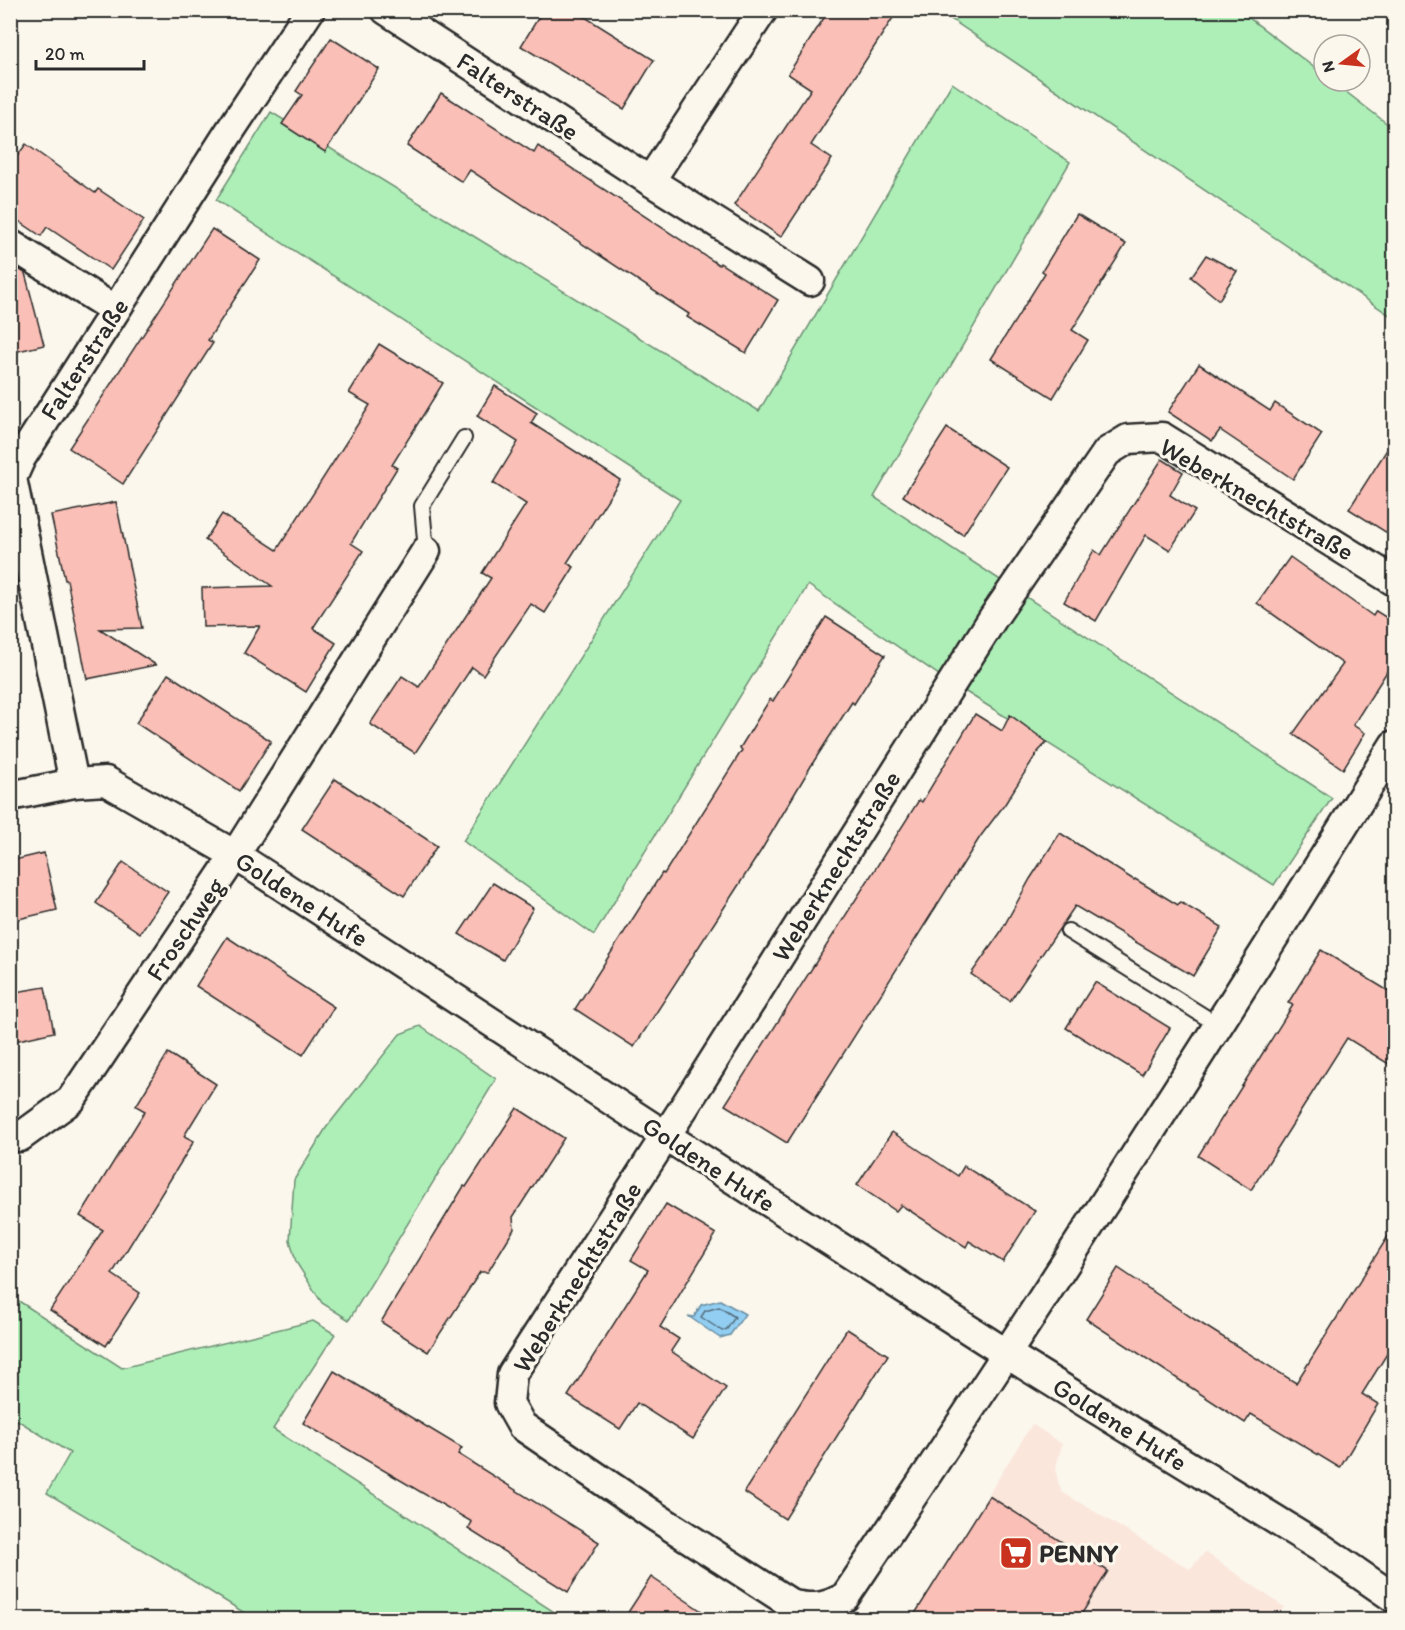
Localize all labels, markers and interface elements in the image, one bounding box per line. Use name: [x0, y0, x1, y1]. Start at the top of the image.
scale bar: [36, 33, 144, 71]
north arrow: [1312, 33, 1372, 93]
text: 20 m: [45, 43, 85, 65]
street label: Falterstraße: [451, 45, 585, 147]
text: N: [1317, 59, 1339, 74]
street label: Falterstraße: [33, 292, 135, 426]
street label: Weberknechtstraße: [1154, 430, 1360, 568]
street label: Weberknechtstraße: [764, 765, 908, 967]
street label: Goldene Hufe: [229, 844, 375, 954]
street label: Froschweg: [139, 871, 232, 987]
street label: Goldene Hufe: [636, 1109, 782, 1219]
street label: Weberknechtstraße: [505, 1176, 649, 1378]
street label: Goldene Hufe: [1047, 1370, 1193, 1478]
supermarket icon: PENNY: [998, 1535, 1034, 1571]
place label: PENNY: [1039, 1537, 1119, 1569]

